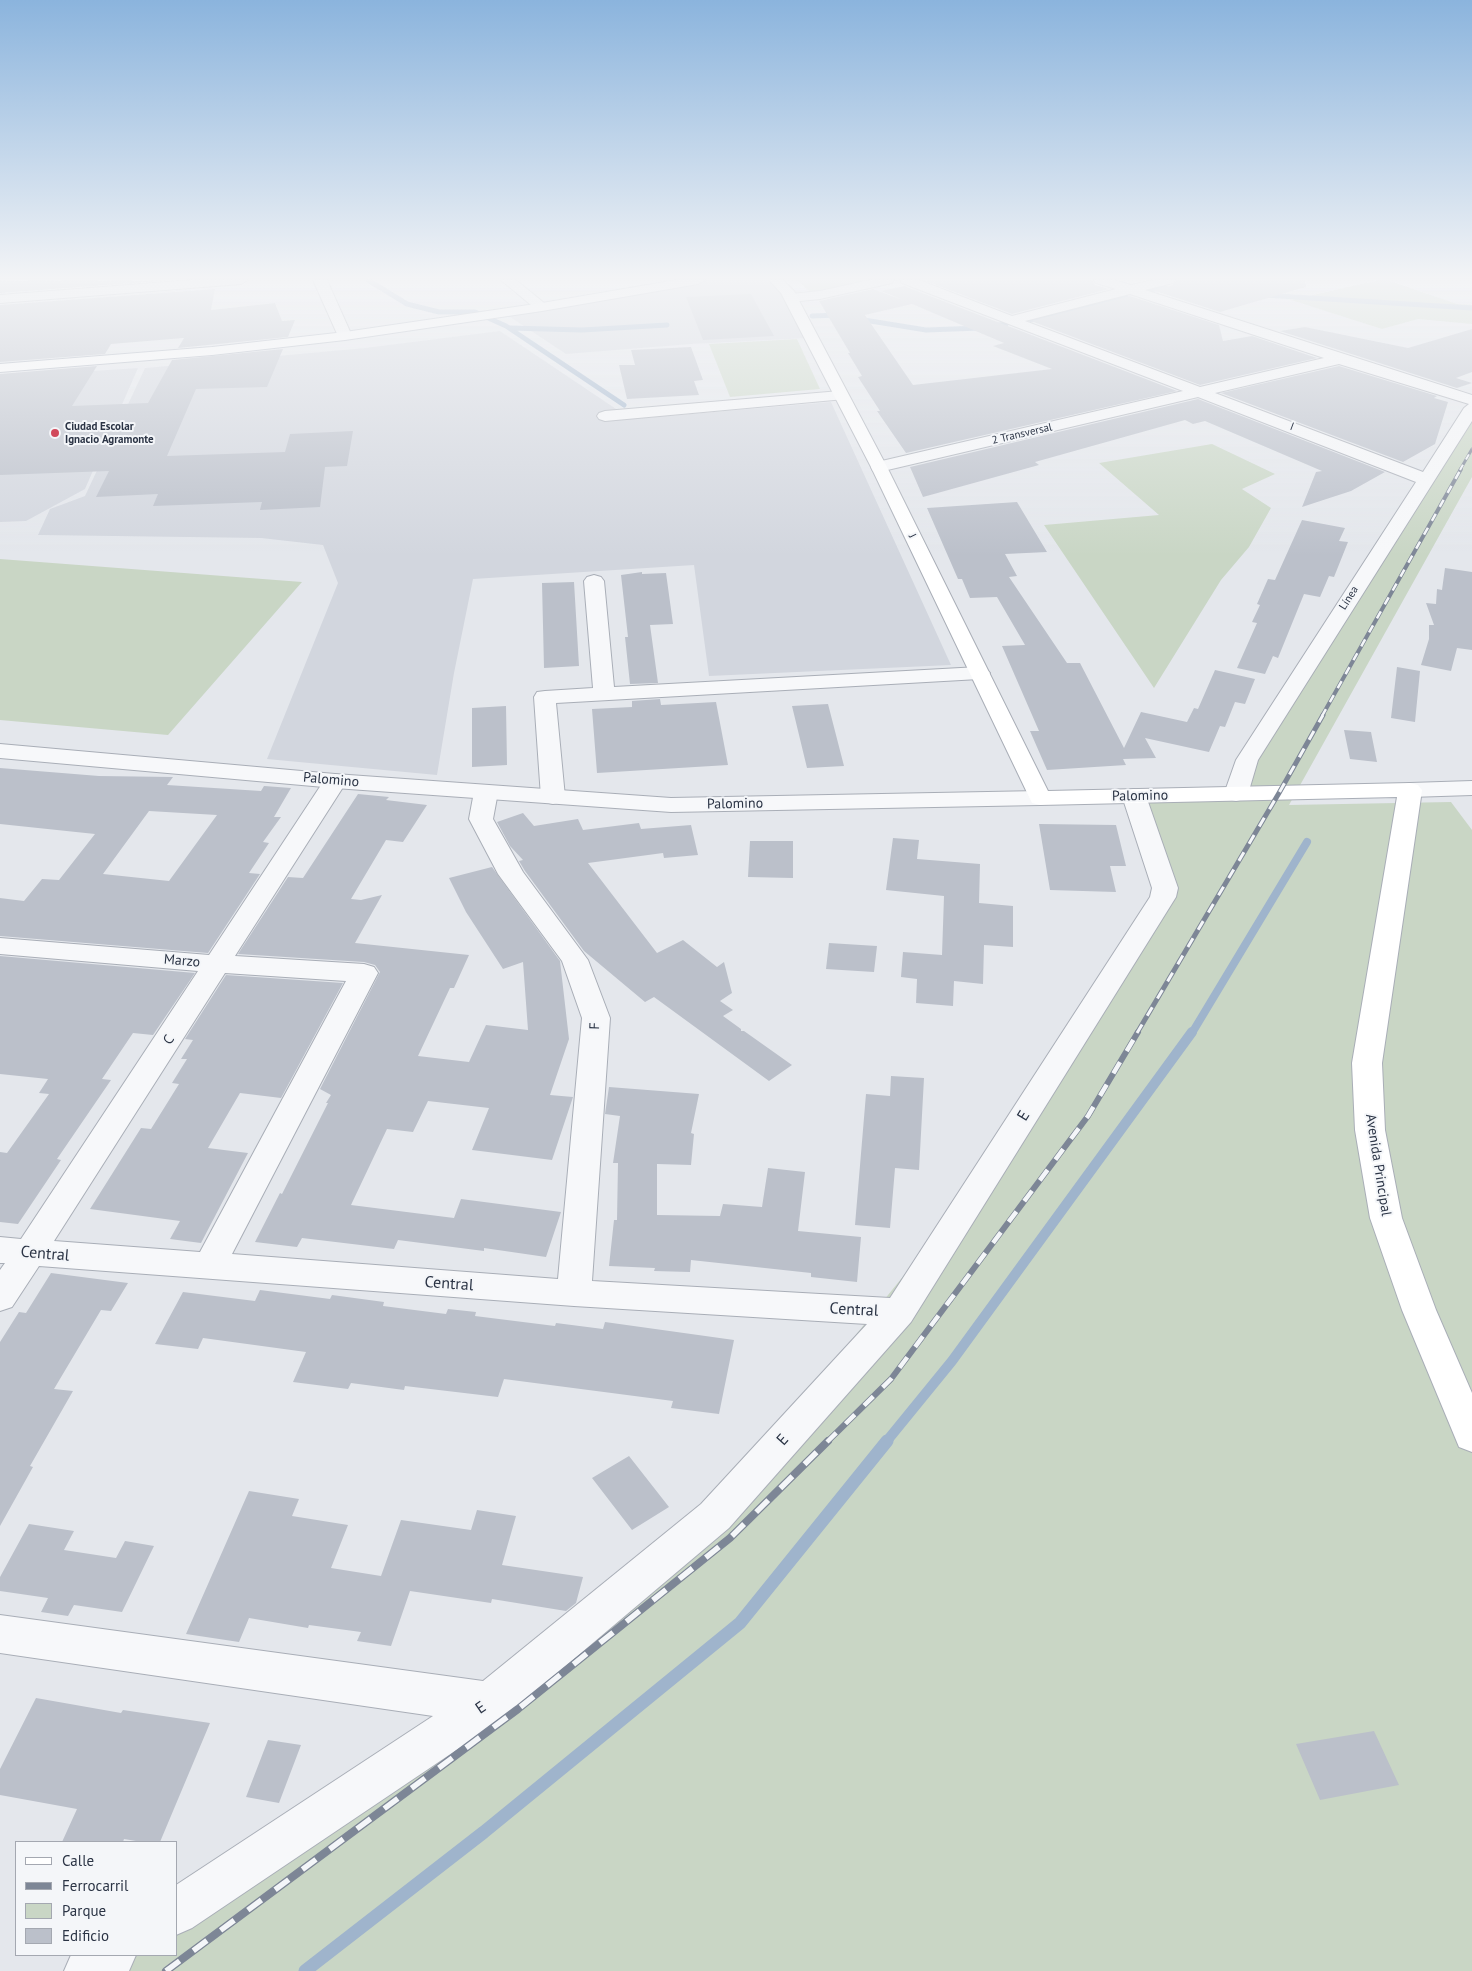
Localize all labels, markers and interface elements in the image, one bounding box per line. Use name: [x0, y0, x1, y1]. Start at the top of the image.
place label: Ciudad Escolar Ignacio Agramonte: [65, 420, 154, 446]
street label: I: [1288, 420, 1296, 434]
street label: 2 Transversal: [991, 421, 1053, 447]
marker: Ciudad Escolar Ignacio Agramonte: [49, 427, 61, 439]
street label: J: [905, 532, 919, 540]
street label: Línea: [1337, 584, 1361, 612]
street label: Palomino: [302, 769, 360, 791]
street label: Palomino: [1112, 787, 1168, 805]
street label: Palomino: [707, 795, 763, 813]
street label: Marzo: [163, 951, 201, 971]
street label: F: [586, 1022, 604, 1030]
street label: C: [160, 1032, 178, 1048]
street label: E: [1014, 1107, 1034, 1125]
street label: Avenida Principal: [1362, 1113, 1394, 1217]
street label: Central: [20, 1242, 70, 1266]
street label: Central: [424, 1273, 474, 1295]
street label: Central: [829, 1299, 879, 1321]
street label: E: [773, 1430, 793, 1450]
street label: E: [472, 1698, 490, 1718]
legend: [15, 1841, 178, 1956]
text: Calle: [62, 1851, 94, 1870]
text: Ferrocarril: [62, 1876, 128, 1895]
text: Parque: [62, 1901, 106, 1920]
text: Edificio: [62, 1926, 109, 1945]

